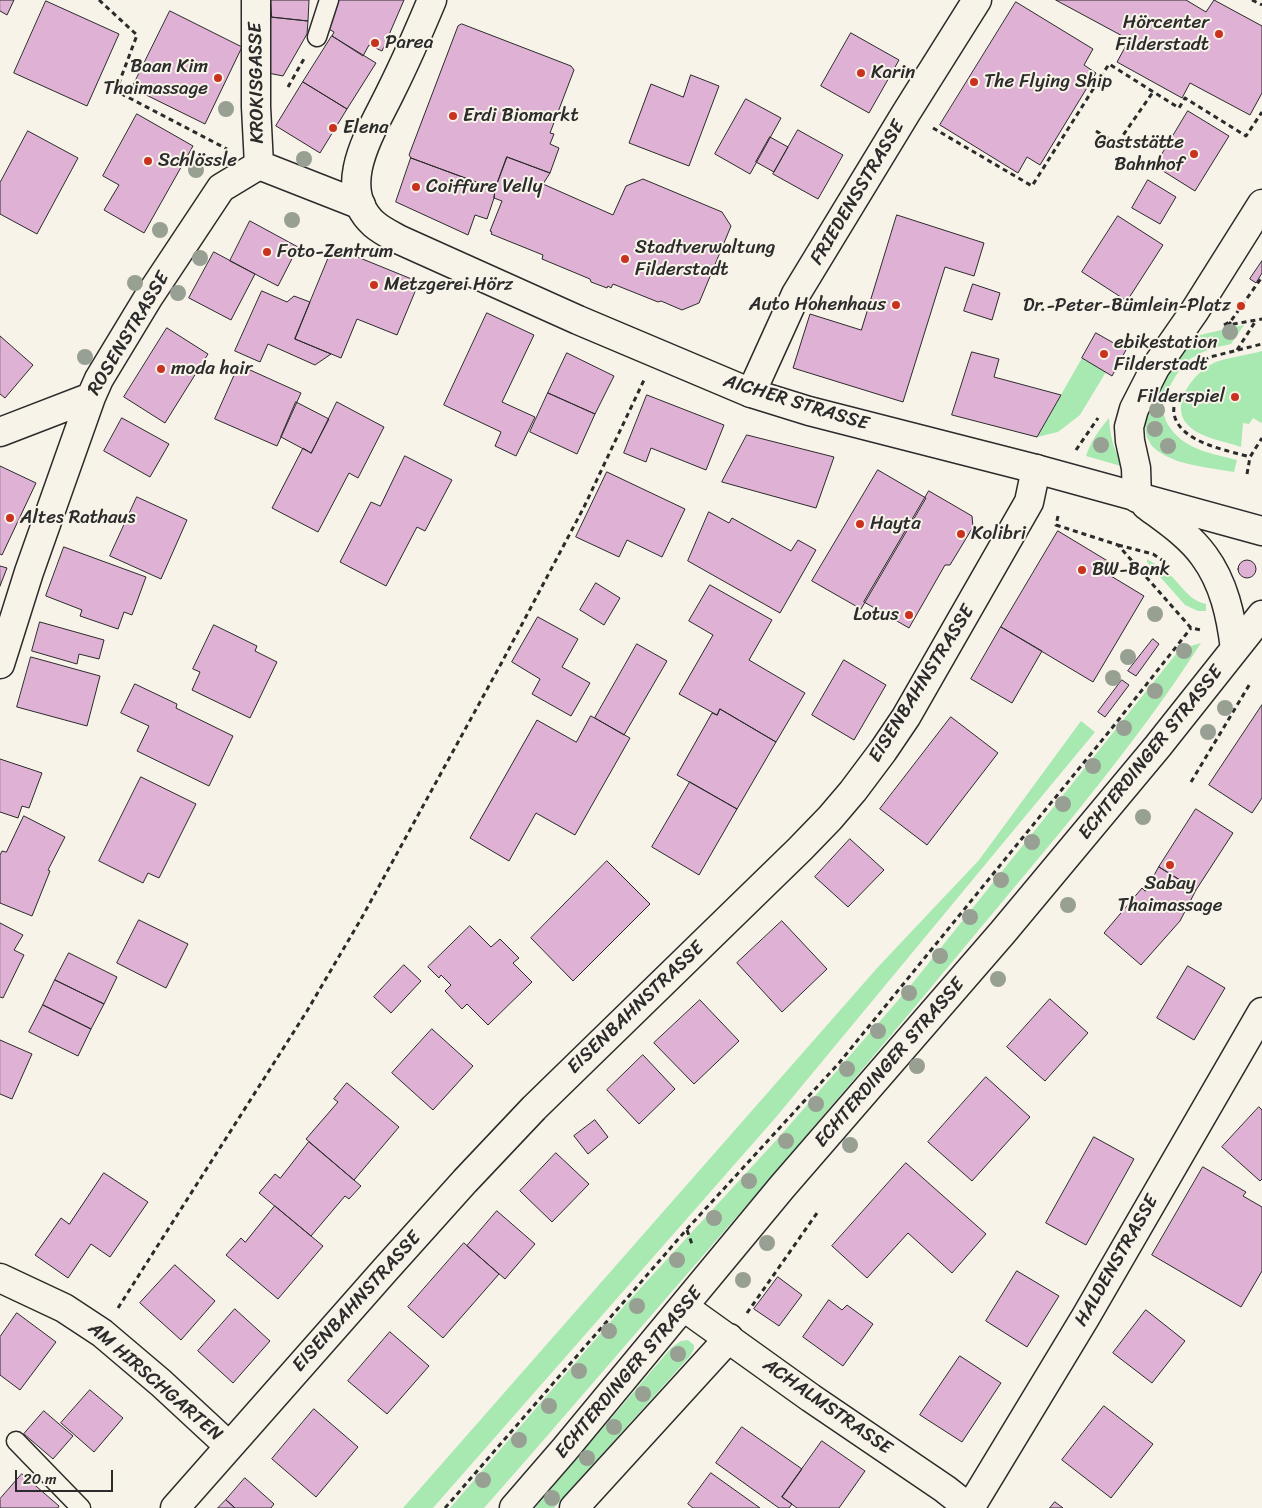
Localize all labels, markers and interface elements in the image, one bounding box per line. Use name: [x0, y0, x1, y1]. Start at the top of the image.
place label: Hörcenter Filderstadt: [1116, 12, 1209, 56]
street label: KROKISGASSE: [245, 22, 269, 144]
marker: Hörcenter Filderstadt: [1213, 28, 1225, 40]
place label: Parea: [385, 32, 433, 54]
marker: Parea: [369, 37, 381, 49]
place label: Baan Kim Thaimassage: [103, 56, 208, 100]
place label: Karin: [871, 62, 915, 84]
marker: Karin: [855, 67, 867, 79]
place label: The Flying Ship: [984, 71, 1112, 93]
marker: Baan Kim Thaimassage: [212, 72, 224, 84]
marker: The Flying Ship: [968, 76, 980, 88]
place label: Erdi Biomarkt: [463, 105, 579, 127]
marker: Erdi Biomarkt: [447, 110, 459, 122]
place label: Elena: [343, 117, 389, 139]
street label: FRIEDENSSTRASSE: [806, 117, 910, 269]
marker: Elena: [327, 122, 339, 134]
place label: Gaststätte Bahnhof: [1094, 132, 1184, 176]
marker: Gaststätte Bahnhof: [1188, 148, 1200, 160]
place label: Schlössle: [158, 150, 237, 172]
marker: Schlössle: [142, 155, 154, 167]
place label: Coiffure Velly: [426, 176, 542, 198]
marker: Coiffure Velly: [410, 181, 422, 193]
place label: Stadtverwaltung Filderstadt: [635, 237, 775, 281]
place label: Foto-Zentrum: [277, 241, 393, 263]
marker: Foto-Zentrum: [261, 246, 273, 258]
marker: Stadtverwaltung Filderstadt: [619, 253, 631, 265]
street label: ROSENSTRASSE: [83, 268, 175, 400]
place label: Metzgerei Hörz: [384, 274, 513, 296]
marker: Metzgerei Hörz: [368, 279, 380, 291]
place label: Auto Hohenhaus: [749, 294, 886, 316]
place label: Dr.-Peter-Bümlein-Platz: [1023, 295, 1231, 317]
marker: Auto Hohenhaus: [890, 299, 902, 311]
marker: Dr.-Peter-Bümlein-Platz: [1235, 300, 1247, 312]
place label: ebikestation Filderstadt: [1114, 332, 1218, 376]
marker: ebikestation Filderstadt: [1098, 348, 1110, 360]
place label: moda hair: [171, 358, 252, 380]
marker: moda hair: [155, 363, 167, 375]
street label: AICHER STRASSE: [721, 370, 871, 436]
place label: Filderspiel: [1137, 386, 1225, 408]
marker: Filderspiel: [1229, 391, 1241, 403]
place label: Altes Rathaus: [20, 507, 136, 529]
marker: Altes Rathaus: [4, 512, 16, 524]
place label: Hayta: [870, 513, 921, 535]
marker: Hayta: [854, 518, 866, 530]
place label: Kolibri: [971, 523, 1026, 545]
marker: Kolibri: [955, 528, 967, 540]
place label: BW-Bank: [1092, 559, 1170, 581]
marker: BW-Bank: [1076, 564, 1088, 576]
street label: EISENBAHNSTRASSE: [864, 601, 980, 767]
place label: Lotus: [853, 604, 899, 626]
marker: Lotus: [903, 609, 915, 621]
street label: ECHTERDINGER STRASSE: [1074, 662, 1228, 844]
marker: Sabay Thaimassage: [1164, 859, 1176, 871]
place label: Sabay Thaimassage: [1118, 873, 1222, 917]
street label: EISENBAHNSTRASSE: [563, 937, 709, 1079]
street label: ECHTERDINGER STRASSE: [810, 974, 970, 1152]
street label: HALDENSTRASSE: [1070, 1191, 1164, 1331]
street label: EISENBAHNSTRASSE: [288, 1227, 426, 1377]
street label: ECHTERDINGER STRASSE: [551, 1283, 707, 1463]
street label: AM HIRSCHGARTEN: [83, 1317, 227, 1447]
street label: ACHALMSTRASSE: [758, 1354, 896, 1460]
scale bar: [18, 1460, 115, 1492]
text: 20 m: [23, 1466, 57, 1492]

